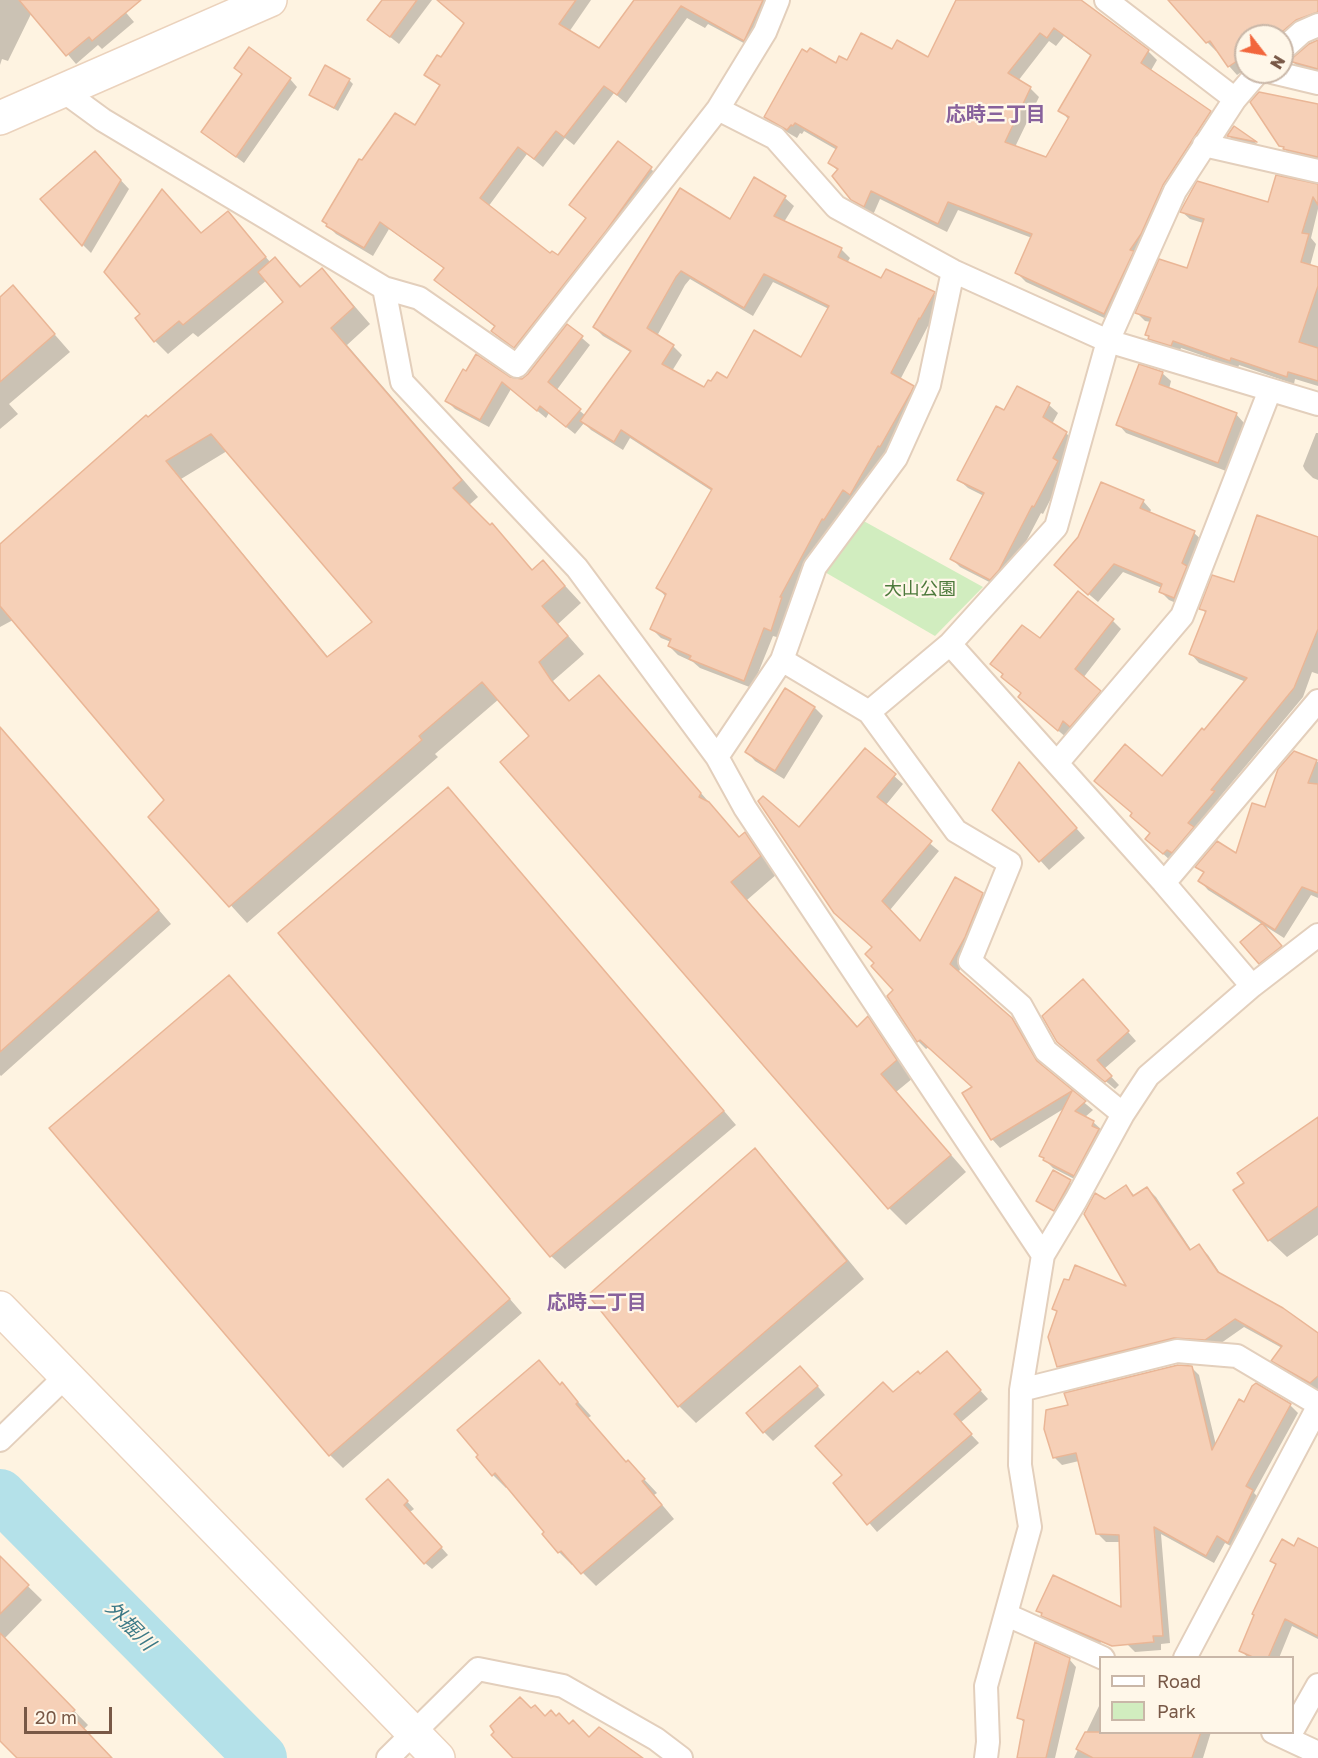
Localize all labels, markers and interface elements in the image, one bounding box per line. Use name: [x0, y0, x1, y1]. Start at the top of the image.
north arrow: [1234, 24, 1294, 84]
text: N: [1266, 52, 1289, 73]
district label: 応時三丁目: [946, 103, 1046, 127]
park label: 大山公園: [884, 578, 956, 600]
district label: 応時二丁目: [547, 1291, 647, 1315]
water label: 外掘川: [100, 1596, 160, 1656]
legend: [1099, 1656, 1294, 1734]
text: Road: [1157, 1670, 1201, 1692]
scale bar: [27, 1695, 116, 1733]
text: Park: [1157, 1700, 1196, 1722]
text: 20 m: [35, 1706, 77, 1728]

